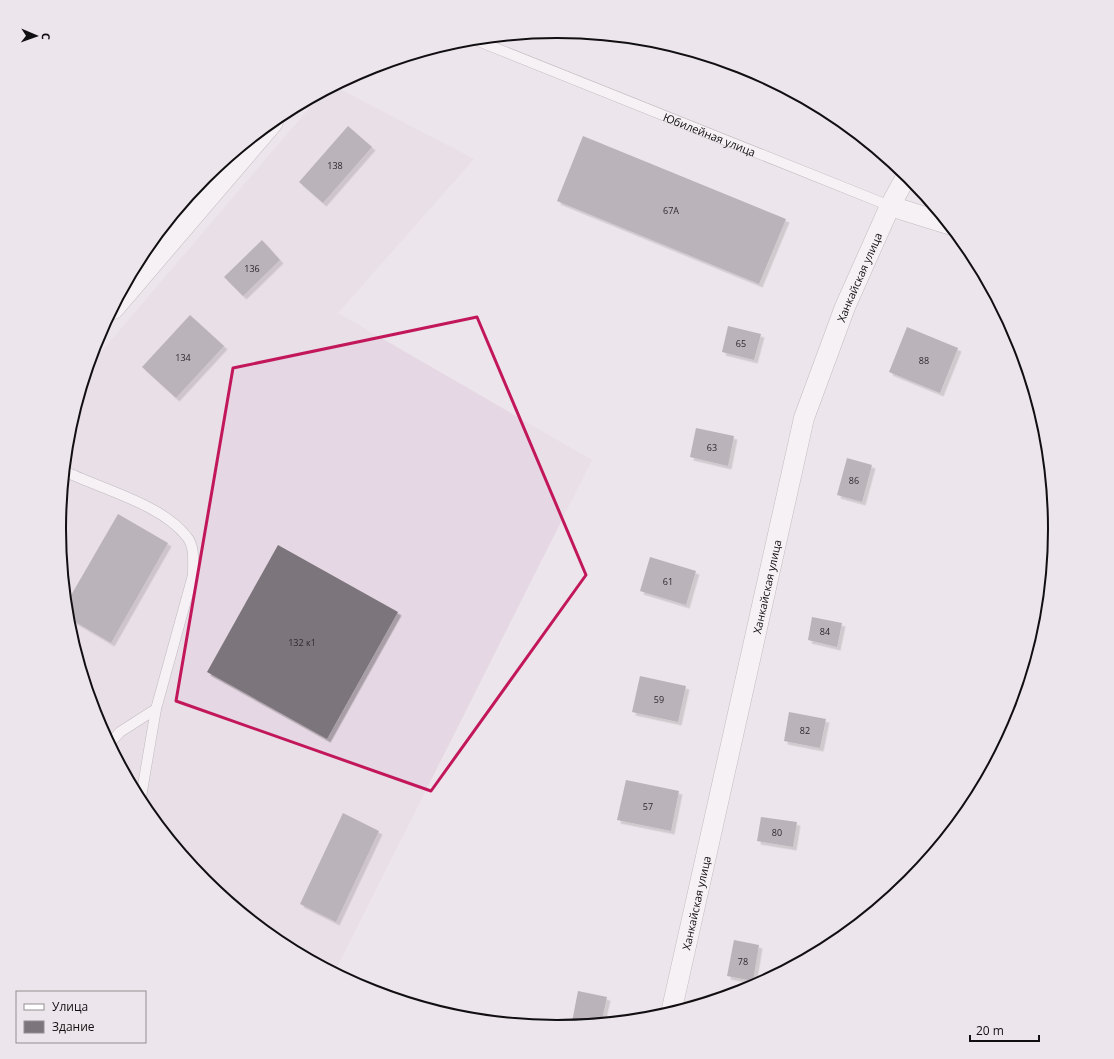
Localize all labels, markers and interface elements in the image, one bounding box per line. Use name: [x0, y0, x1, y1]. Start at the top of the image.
north arrow: [16, 16, 56, 56]
text: С: [39, 33, 54, 40]
street label: Юбилейная улица: [661, 109, 758, 159]
house number: 138: [327, 159, 343, 172]
house number: 67А: [663, 204, 679, 217]
street label: Ханкайская улица: [833, 230, 885, 324]
house number: 136: [244, 262, 260, 275]
house number: 65: [736, 337, 746, 350]
house number: 134: [175, 351, 191, 364]
house number: 88: [919, 354, 929, 367]
house number: 63: [707, 441, 717, 454]
house number: 86: [849, 474, 859, 487]
street label: Ханкайская улица: [749, 538, 784, 635]
house number: 61: [663, 575, 673, 588]
house number: 84: [820, 625, 830, 638]
house number: 132 к1: [288, 636, 316, 649]
house number: 59: [654, 693, 664, 706]
house number: 82: [800, 724, 810, 737]
house number: 57: [643, 800, 653, 813]
house number: 80: [772, 826, 782, 839]
street label: Ханкайская улица: [678, 854, 713, 951]
house number: 78: [738, 955, 748, 968]
legend: [16, 991, 146, 1043]
text: Улица: [52, 998, 88, 1015]
scale bar: [970, 1017, 1039, 1043]
text: Здание: [52, 1018, 95, 1035]
text: 20 m: [976, 1022, 1004, 1039]

